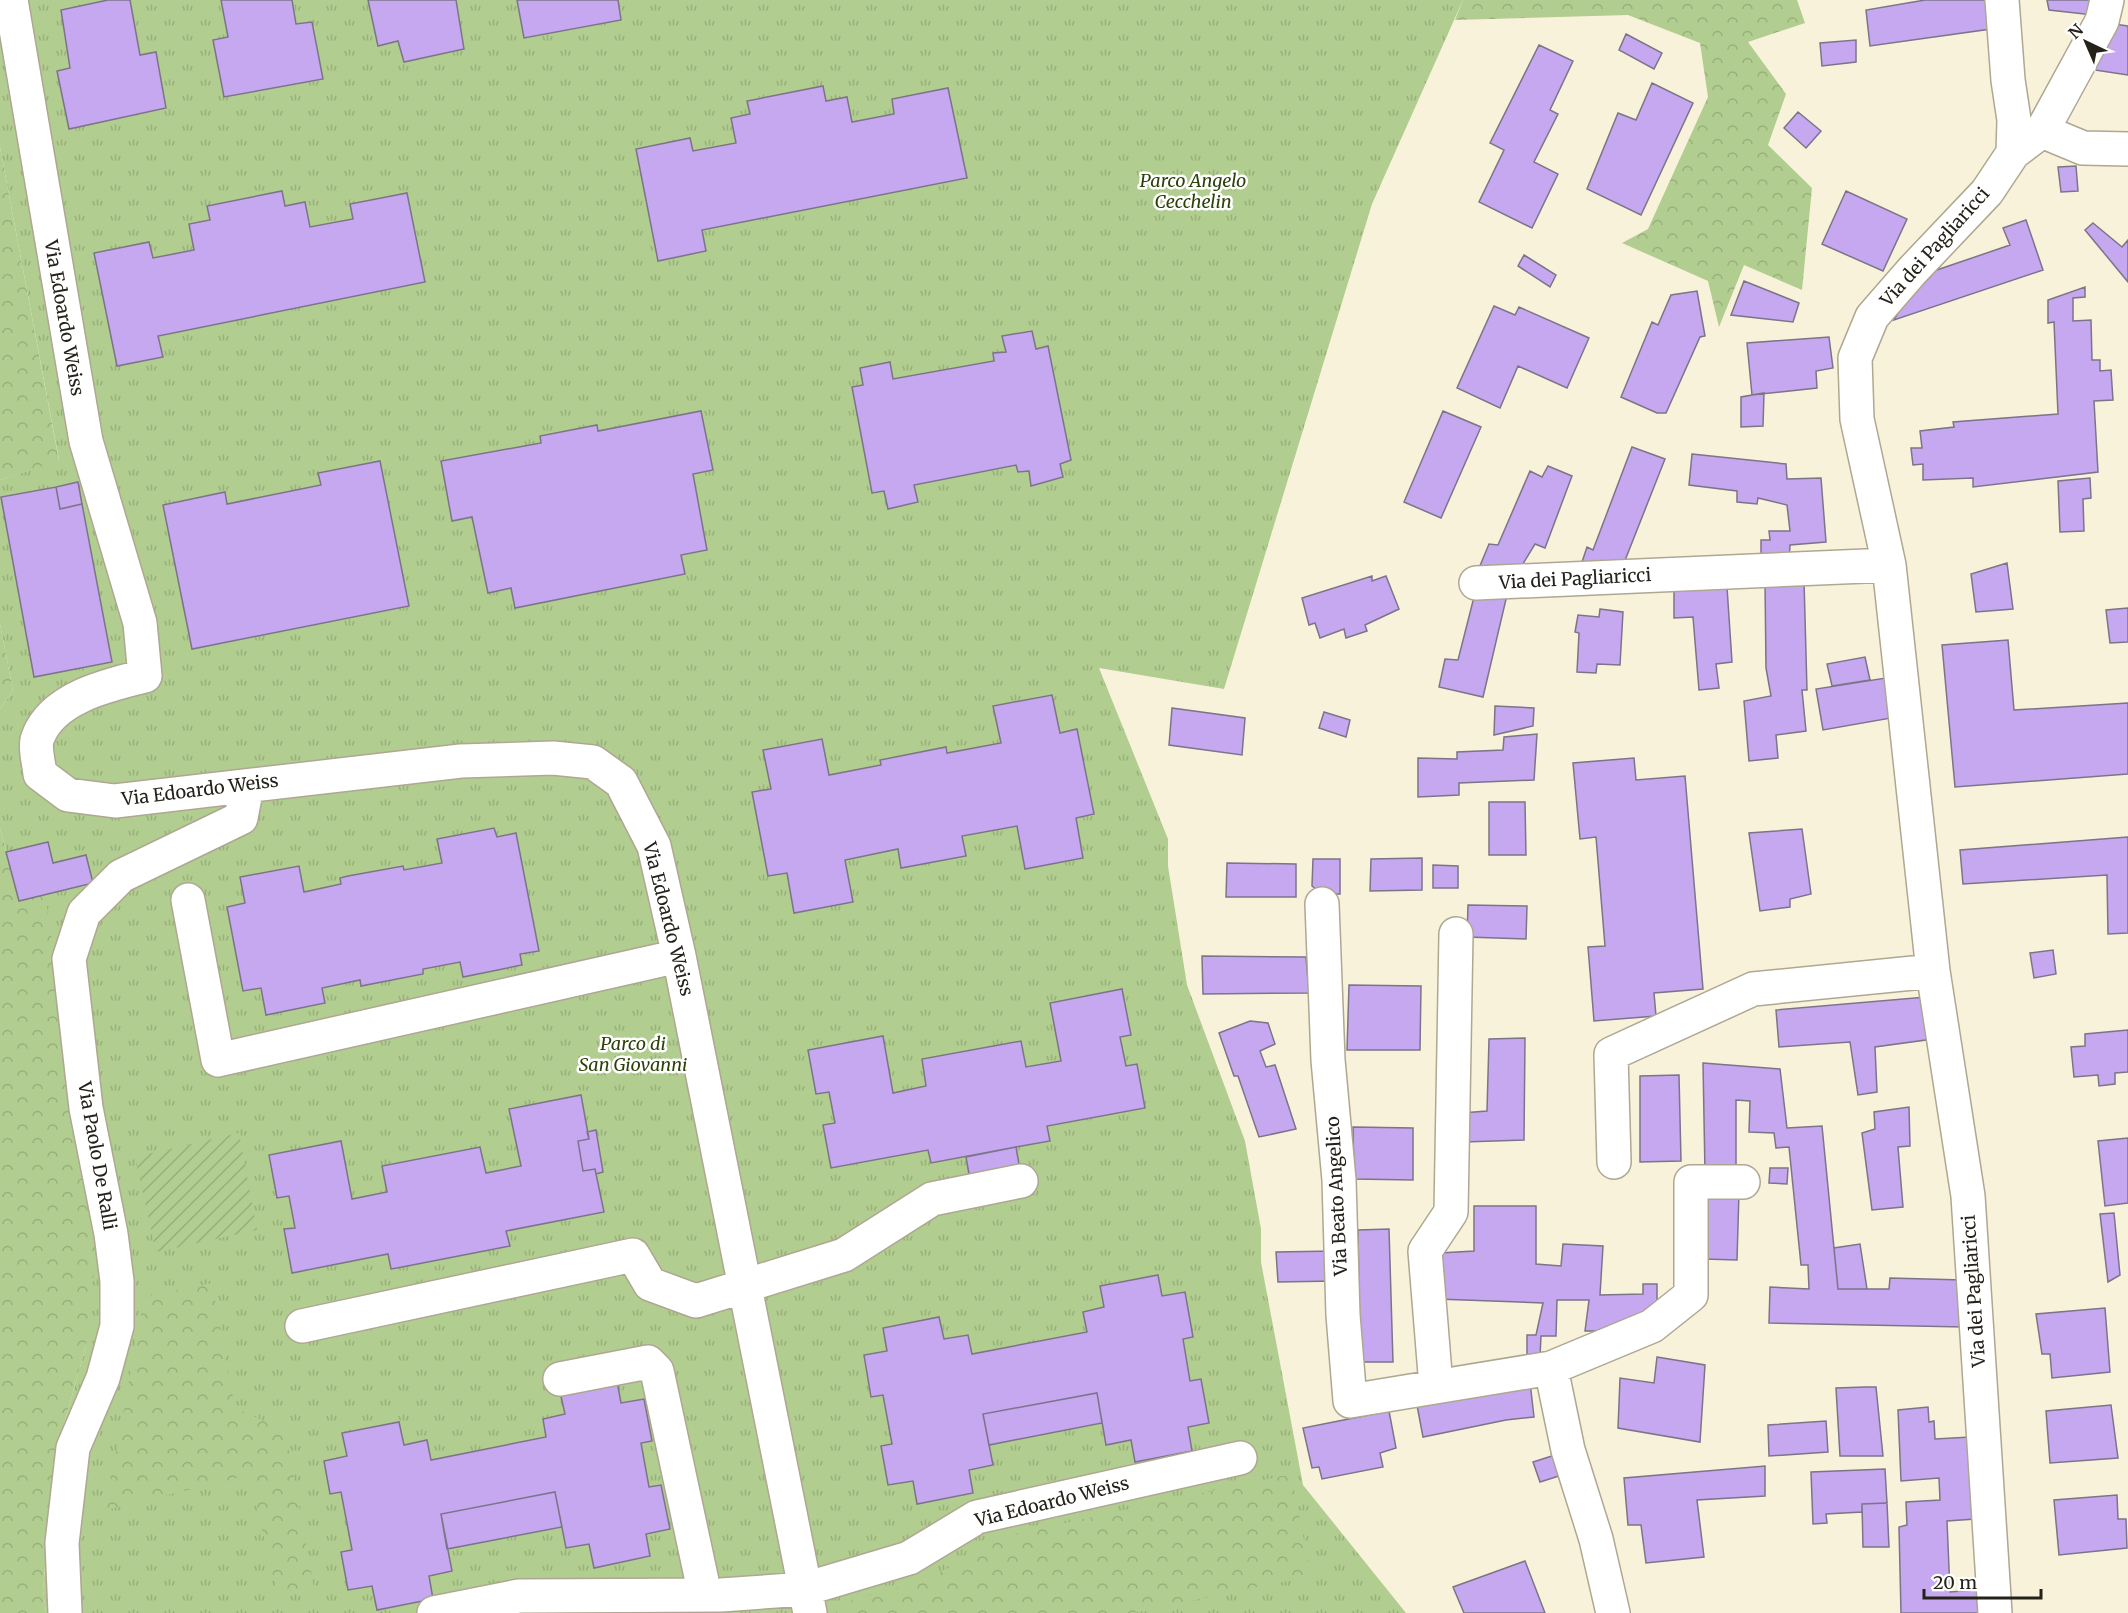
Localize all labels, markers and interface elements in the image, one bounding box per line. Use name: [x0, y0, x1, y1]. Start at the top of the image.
north arrow: [2056, 12, 2116, 72]
text: N: [2064, 19, 2087, 43]
park label: Parco Angelo Cecchelin: [1140, 169, 1246, 213]
street label: Via dei Pagliaricci: [1874, 182, 1994, 312]
street label: Via Edoardo Weiss: [39, 237, 90, 398]
street label: Via dei Pagliaricci: [1497, 563, 1652, 594]
street label: Via Edoardo Weiss: [119, 768, 280, 811]
street label: Via Edoardo Weiss: [638, 839, 699, 998]
park label: Parco di San Giovanni: [579, 1032, 687, 1076]
street label: Via Paolo De Ralli: [73, 1079, 122, 1232]
street label: Via Beato Angelico: [1321, 1116, 1352, 1277]
street label: Via dei Pagliaricci: [1957, 1214, 1990, 1369]
street label: Via Edoardo Weiss: [972, 1471, 1131, 1532]
scale bar: [1924, 1562, 2041, 1600]
text: 20 m: [1933, 1571, 1977, 1594]

